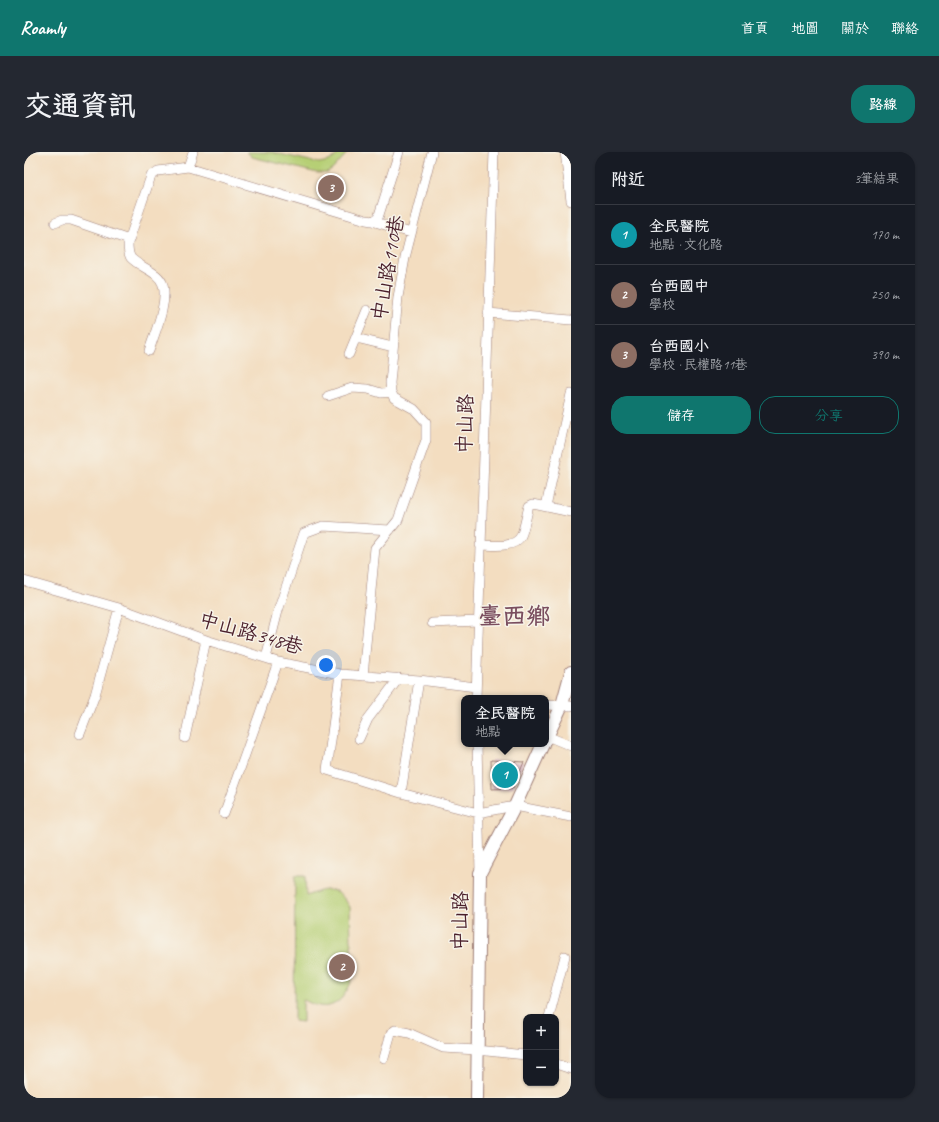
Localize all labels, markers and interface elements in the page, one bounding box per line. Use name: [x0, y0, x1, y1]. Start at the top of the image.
text: Roamly: [20, 16, 66, 40]
text: 首頁: [741, 20, 769, 37]
text: 地圖: [791, 20, 819, 37]
text: 關於: [841, 20, 869, 37]
text: 聯絡: [891, 20, 919, 37]
button: 路線: [851, 85, 915, 123]
text: 交通資訊: [24, 88, 136, 123]
text: 附近: [611, 169, 645, 190]
text: 3筆結果: [854, 171, 899, 187]
pin: 3: [318, 173, 344, 203]
street label: 中山路110巷: [366, 212, 410, 323]
text: 全民醫院: [649, 217, 709, 236]
text: 1: [621, 227, 627, 243]
text: 170 m: [871, 227, 899, 243]
text: 地點 · 文化路: [649, 237, 723, 253]
text: 台西國中: [649, 277, 709, 296]
text: 2: [621, 287, 627, 303]
text: 250 m: [871, 287, 899, 303]
text: 學校: [649, 297, 675, 313]
text: 台西國小: [649, 337, 709, 356]
text: 3: [621, 347, 627, 363]
text: 390 m: [871, 347, 899, 363]
text: 學校 · 民權路11巷: [649, 357, 747, 373]
street label: 中山路: [451, 393, 479, 454]
button: 儲存: [611, 396, 751, 434]
button: 分享: [759, 396, 899, 434]
district label: 臺西鄉: [478, 601, 550, 631]
street label: 中山路348巷: [196, 606, 307, 660]
your location: [316, 655, 336, 675]
popup: [461, 695, 549, 747]
text: 全民醫院: [475, 704, 535, 723]
text: 地點: [475, 724, 501, 740]
pin: 1: [492, 760, 518, 790]
street label: 中山路: [447, 890, 473, 951]
pin: 2: [329, 952, 355, 982]
map controls: [523, 1014, 559, 1086]
button: +: [523, 1014, 559, 1050]
button: −: [523, 1050, 559, 1086]

